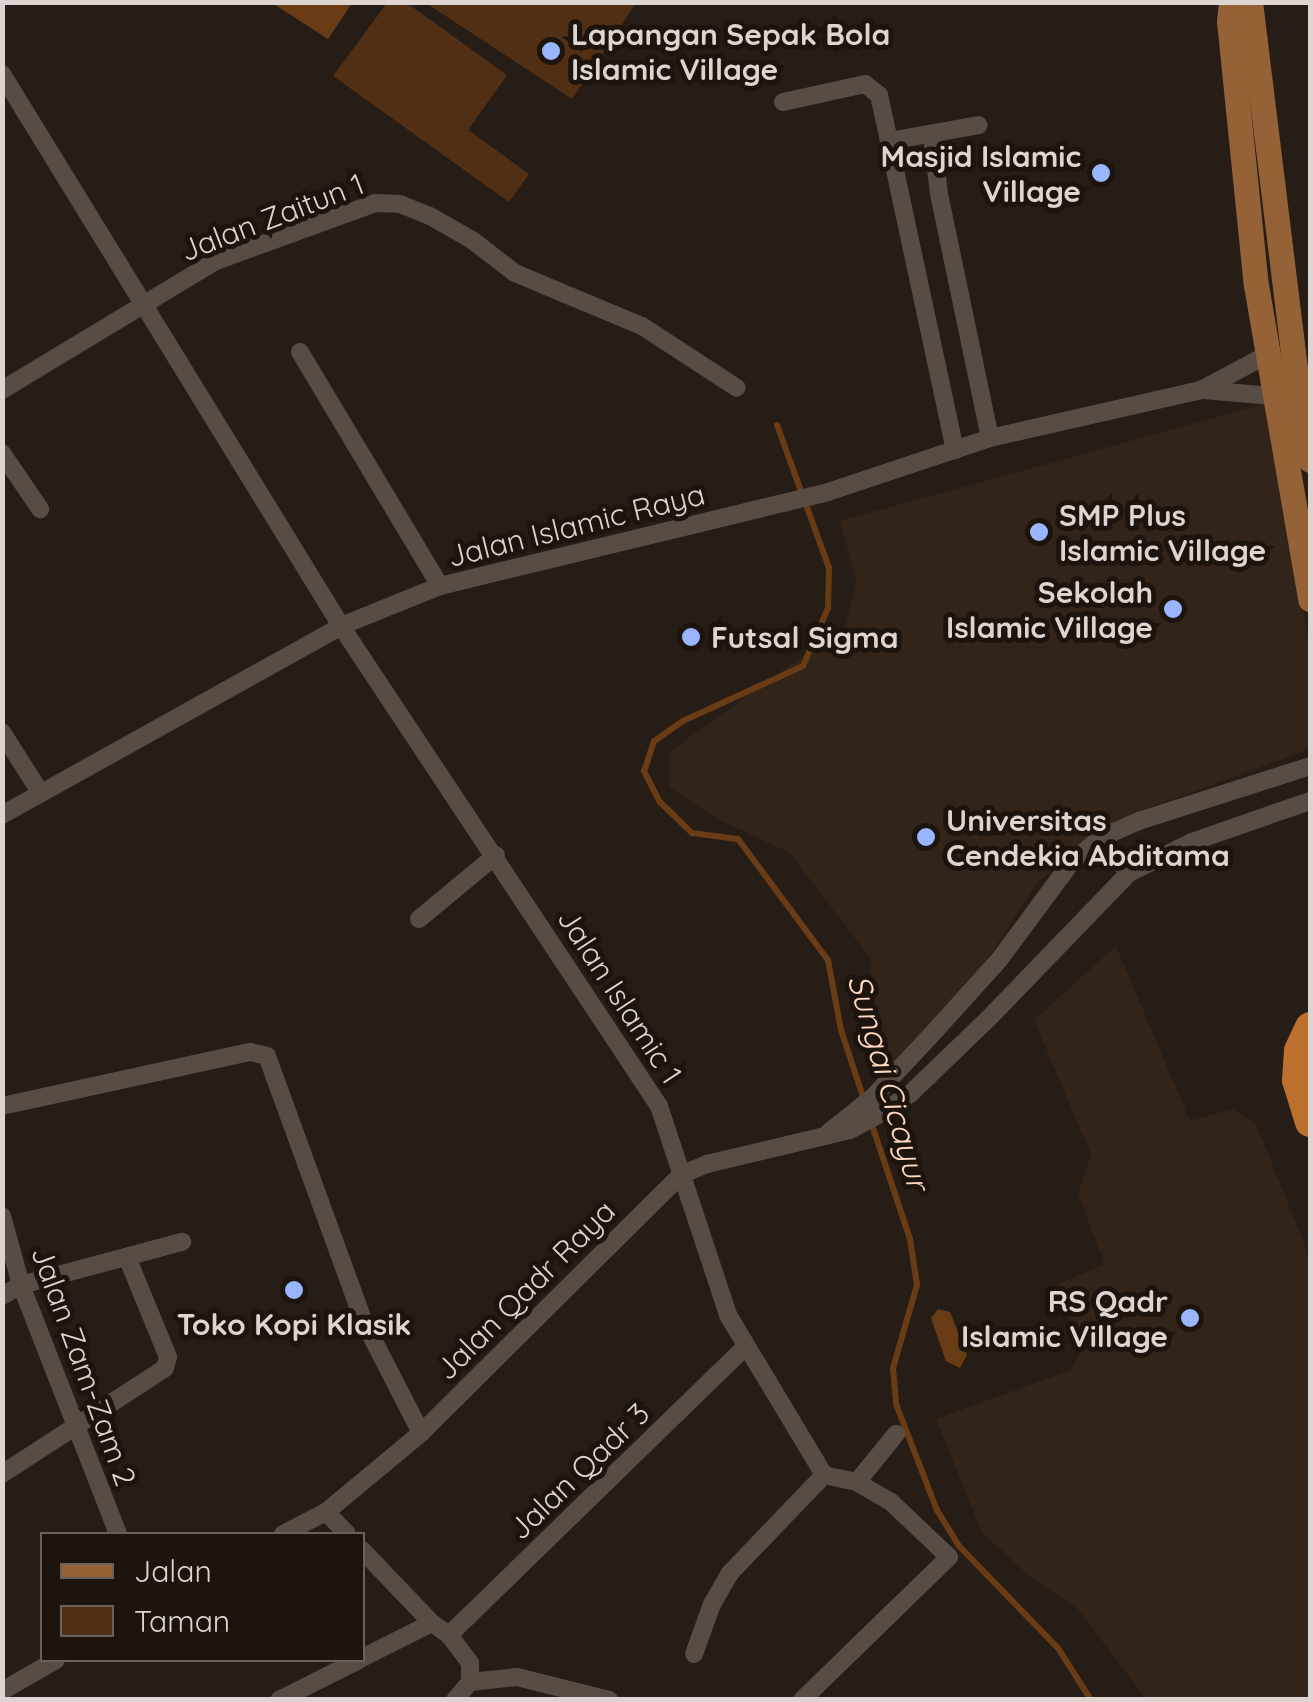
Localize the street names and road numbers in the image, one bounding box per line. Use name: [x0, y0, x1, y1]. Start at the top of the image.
street label: Jalan Zaitun 1: [175, 165, 369, 269]
street label: Jalan Islamic Raya: [444, 476, 708, 574]
street label: Jalan Islamic 1: [550, 902, 690, 1090]
street label: Jalan Qadr Raya: [428, 1193, 622, 1387]
street label: Jalan Zam-Zam 2: [24, 1241, 144, 1491]
street label: Jalan Qadr 3: [501, 1395, 657, 1547]

